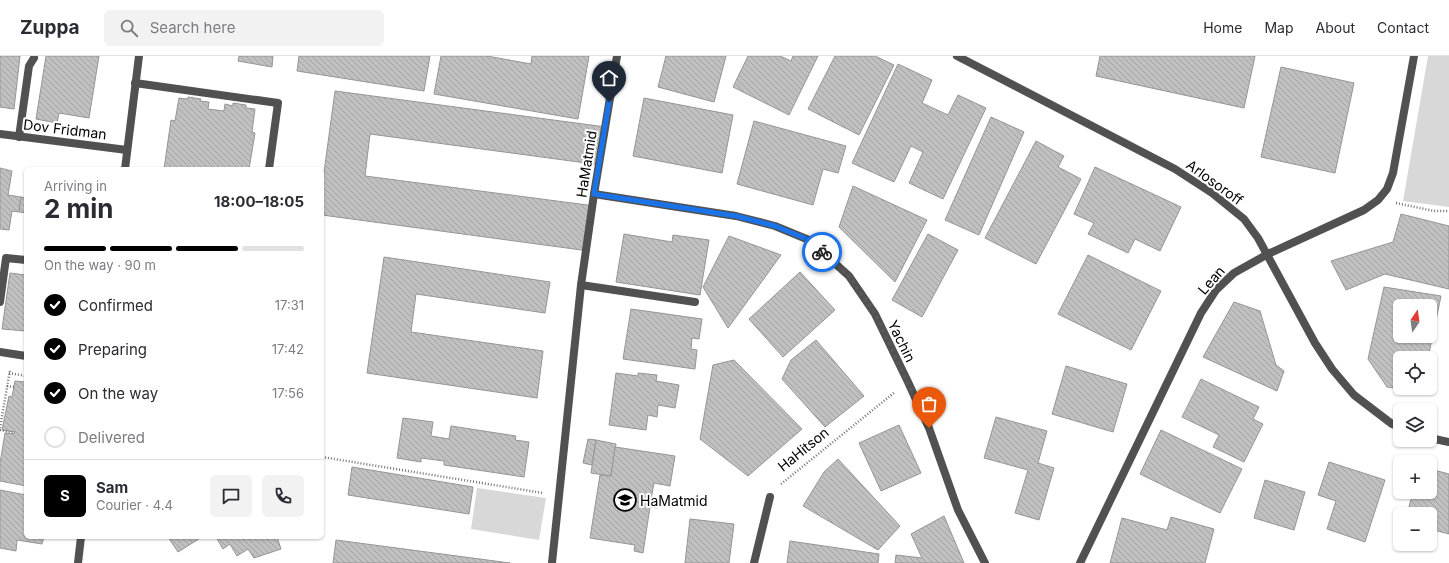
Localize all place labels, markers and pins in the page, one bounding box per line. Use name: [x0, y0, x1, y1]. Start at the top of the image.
pin: [592, 61, 626, 102]
pin: [912, 387, 946, 428]
school or university icon: HaMatmid: [612, 487, 638, 513]
place label: HaMatmid: [640, 492, 708, 509]

